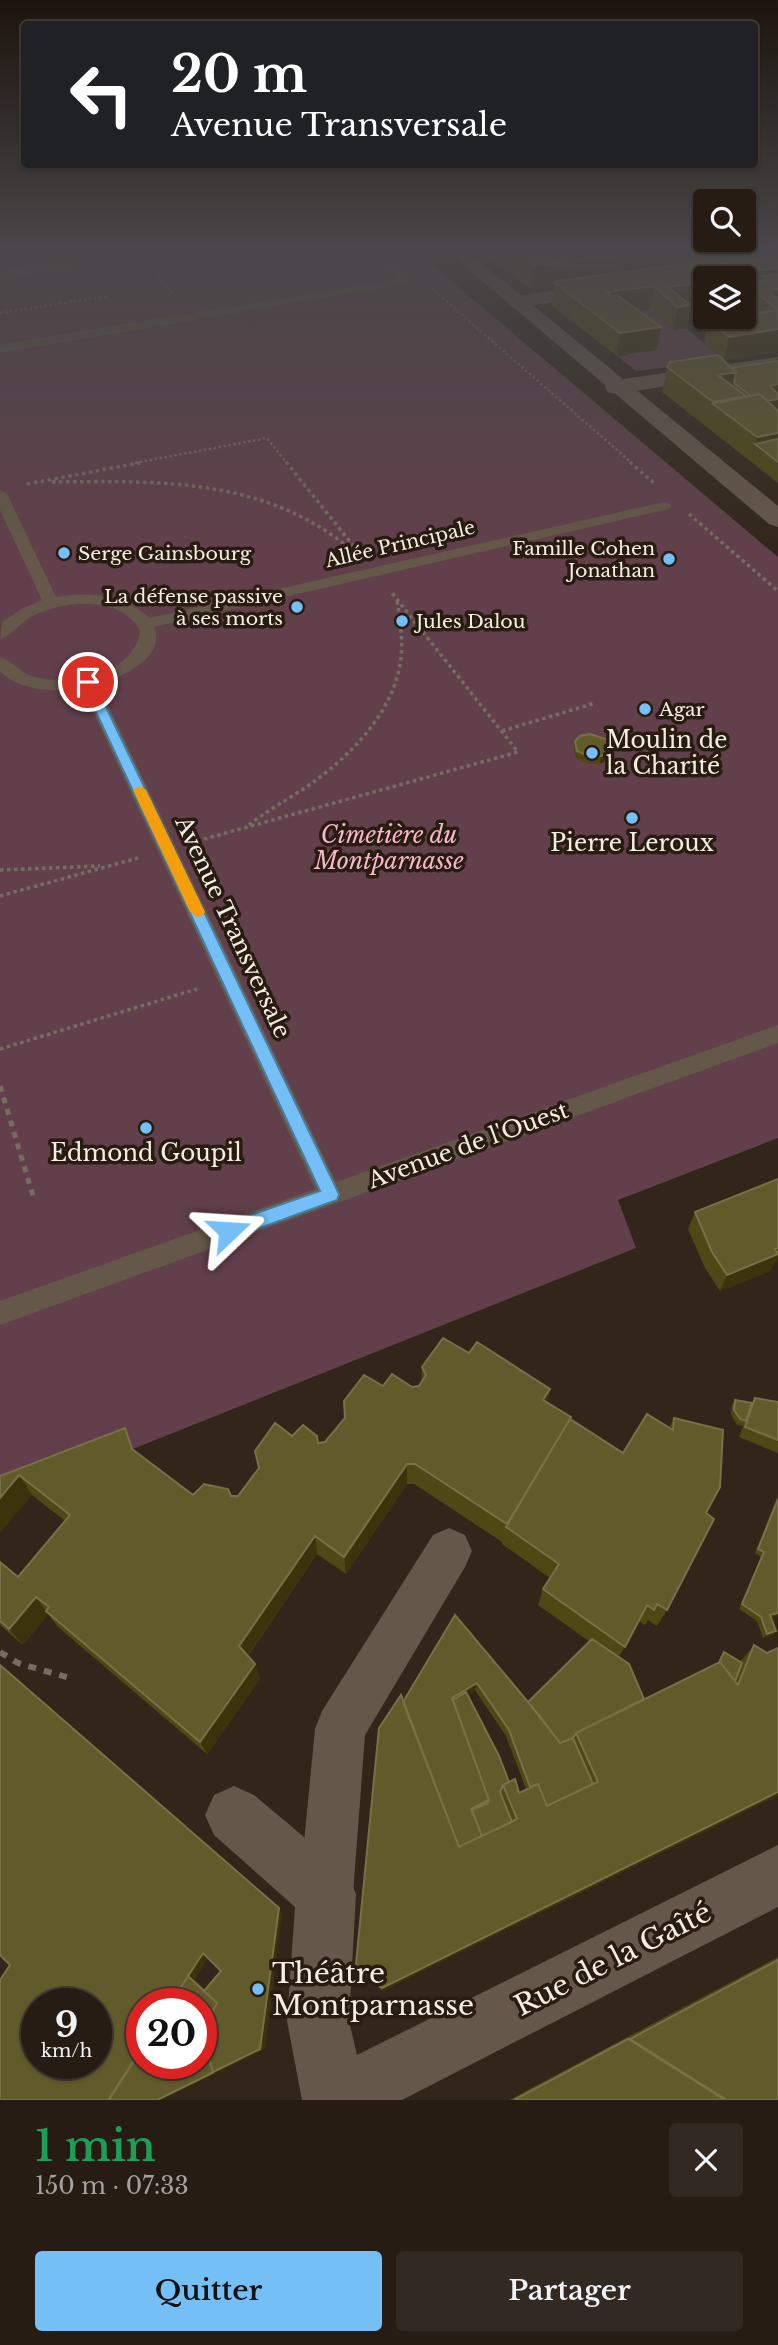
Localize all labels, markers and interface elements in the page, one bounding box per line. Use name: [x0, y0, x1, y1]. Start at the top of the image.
text: 20 m: [171, 44, 307, 105]
icon: left: [56, 49, 147, 140]
text: Avenue Transversale: [171, 105, 507, 145]
map controls: [693, 189, 756, 329]
button: search: [693, 189, 756, 252]
button: layers: [693, 266, 756, 329]
street label: Allée Principale: [322, 516, 477, 573]
place label: Famille Cohen Jonathan: [512, 537, 655, 582]
place label: Serge Gainsbourg: [78, 542, 252, 565]
marker: Serge Gainsbourg: [56, 545, 72, 561]
marker: Famille Cohen Jonathan: [661, 551, 677, 567]
place label: La défense passive à ses morts: [104, 585, 283, 630]
marker: La défense passive à ses morts: [289, 599, 305, 615]
place label: Jules Dalou: [413, 610, 526, 633]
marker: Jules Dalou: [394, 613, 410, 629]
pin: [58, 652, 118, 712]
icon: arrive: [69, 663, 107, 701]
place label: Agar: [658, 698, 705, 721]
marker: Agar: [637, 701, 653, 717]
place label: Moulin de la Charité: [606, 726, 727, 780]
marker: Moulin de la Charité: [584, 745, 600, 761]
marker: Pierre Leroux: [624, 810, 640, 826]
street label: Avenue Transversale: [169, 811, 297, 1042]
park label: Cimetière du Montparnasse: [313, 821, 464, 875]
place label: Pierre Leroux: [550, 829, 714, 857]
street label: Avenue de l'Ouest: [363, 1096, 572, 1195]
marker: Edmond Goupil: [138, 1120, 154, 1136]
place label: Edmond Goupil: [50, 1139, 242, 1167]
position arrow: [192, 1194, 266, 1268]
street label: Rue de la Gaîté: [509, 1894, 717, 2024]
place label: Théâtre Montparnasse: [272, 1956, 474, 2023]
marker: Théâtre Montparnasse: [250, 1981, 266, 1997]
speed limit sign: 20: [126, 1988, 217, 2079]
text: 9: [55, 2003, 78, 2046]
text: km/h: [41, 2040, 92, 2062]
text: 1 min: [35, 2120, 156, 2172]
button: close: [669, 2123, 743, 2197]
text: 150 m · 07:33: [35, 2172, 189, 2200]
button: Quitter: [35, 2251, 382, 2331]
button: Partager: [396, 2251, 743, 2331]

